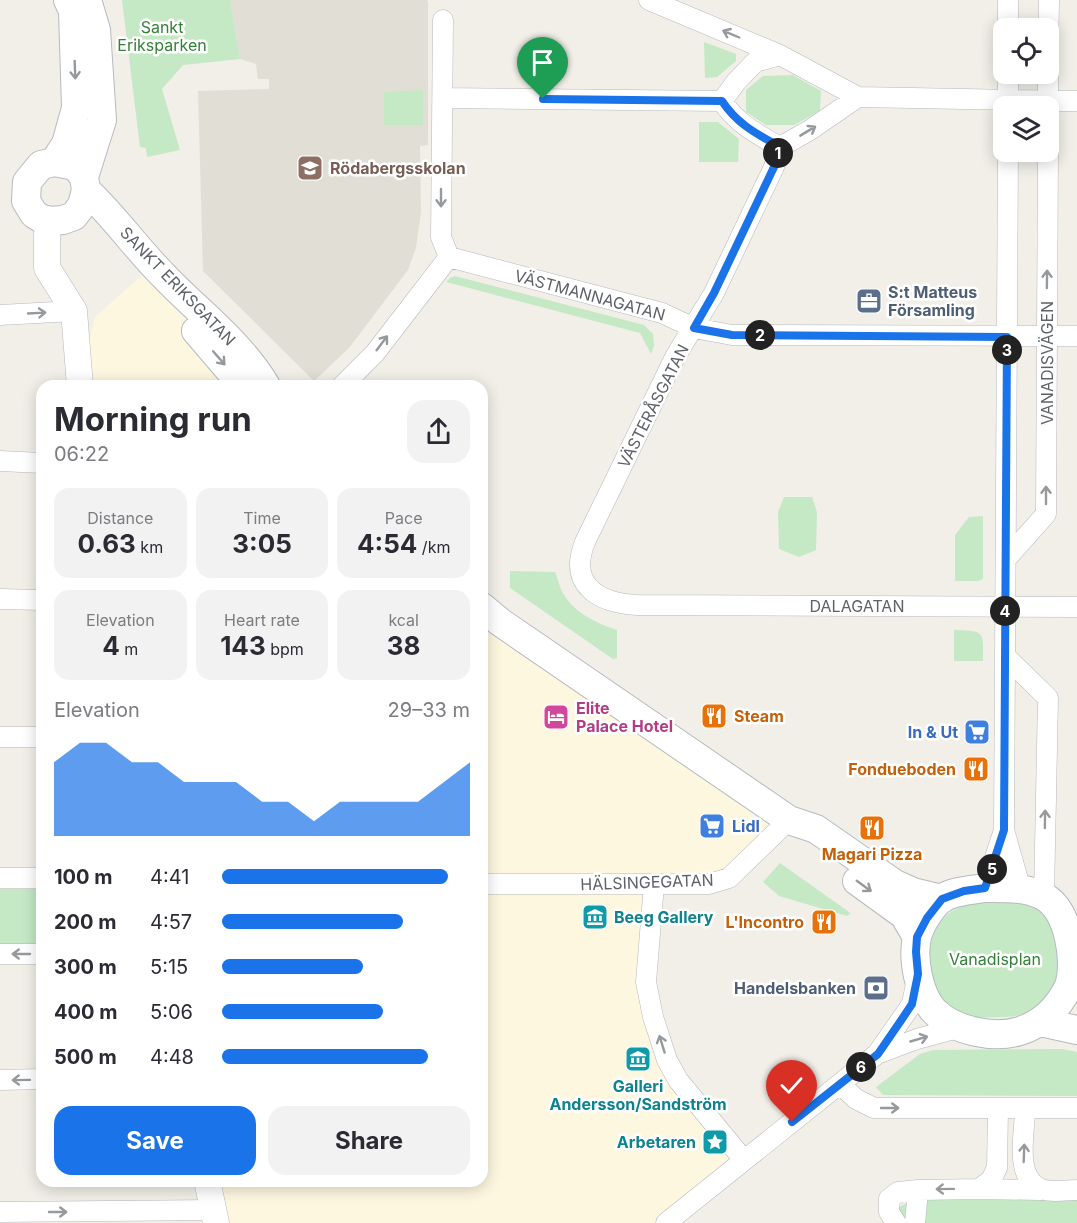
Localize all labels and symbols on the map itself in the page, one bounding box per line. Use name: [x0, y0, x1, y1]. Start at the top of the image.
park label: Sankt Eriksparken: [117, 17, 207, 55]
one-way arrow: [722, 28, 740, 39]
pin: [517, 37, 568, 99]
one-way arrow: [69, 59, 80, 79]
one-way arrow: [799, 124, 816, 136]
pin: 1: [763, 138, 793, 168]
school or university icon: Rödabergsskolan: [295, 153, 325, 183]
place label: Rödabergsskolan: [330, 158, 466, 178]
one-way arrow: [435, 188, 447, 208]
street label: SANKT ERIKSGATAN: [116, 222, 240, 350]
street label: VÄSTMANNAGATAN: [513, 265, 667, 325]
one-way arrow: [1041, 270, 1053, 290]
place label: S:t Matteus Församling: [888, 282, 977, 320]
office icon: S:t Matteus Församling: [854, 286, 884, 316]
street label: VANADISVÄGEN: [1037, 301, 1057, 425]
one-way arrow: [26, 307, 46, 318]
pin: 2: [745, 320, 775, 350]
one-way arrow: [376, 335, 388, 351]
pin: 3: [992, 335, 1022, 365]
street label: VÄSTERÅSGATAN: [613, 341, 693, 471]
one-way arrow: [212, 350, 226, 365]
one-way arrow: [1040, 486, 1052, 506]
street label: DALAGATAN: [810, 596, 904, 616]
pin: 4: [990, 596, 1020, 626]
place label: Elite Palace Hotel: [576, 698, 673, 736]
restaurant icon: Steam: [699, 701, 729, 731]
hotel icon: Elite Palace Hotel: [541, 702, 571, 732]
place label: Steam: [734, 706, 784, 726]
supermarket icon: In & Ut: [962, 717, 992, 747]
place label: In & Ut: [908, 722, 958, 742]
restaurant icon: Fondueboden: [961, 754, 991, 784]
place label: Fondueboden: [848, 759, 956, 779]
one-way arrow: [1039, 810, 1051, 830]
supermarket icon: Lidl: [697, 811, 727, 841]
restaurant icon: Magari Pizza: [857, 813, 887, 843]
place label: Lidl: [732, 816, 760, 836]
place label: Magari Pizza: [822, 844, 922, 864]
pin: 5: [977, 854, 1007, 884]
street label: HÄLSINGEGATAN: [580, 870, 714, 894]
one-way arrow: [855, 880, 871, 892]
museum icon: Beeg Gallery: [580, 902, 610, 932]
place label: Beeg Gallery: [614, 907, 714, 927]
restaurant icon: L'Incontro: [809, 907, 839, 937]
place label: L'Incontro: [726, 912, 804, 932]
one-way arrow: [12, 948, 31, 960]
park label: Vanadisplan: [949, 949, 1041, 969]
bank icon: Handelsbanken: [861, 973, 891, 1003]
place label: Handelsbanken: [734, 978, 856, 998]
one-way arrow: [909, 1033, 928, 1044]
one-way arrow: [656, 1035, 667, 1054]
museum icon: Galleri Andersson/Sandström: [623, 1044, 653, 1074]
pin: 6: [846, 1052, 876, 1082]
pin: [766, 1060, 817, 1122]
one-way arrow: [12, 1074, 31, 1085]
place label: Galleri Andersson/Sandström: [549, 1076, 727, 1114]
one-way arrow: [880, 1102, 900, 1114]
place icon: Arbetaren: [700, 1127, 730, 1157]
place label: Arbetaren: [617, 1132, 696, 1152]
one-way arrow: [1018, 1144, 1029, 1164]
one-way arrow: [935, 1183, 955, 1195]
one-way arrow: [48, 1206, 68, 1218]

